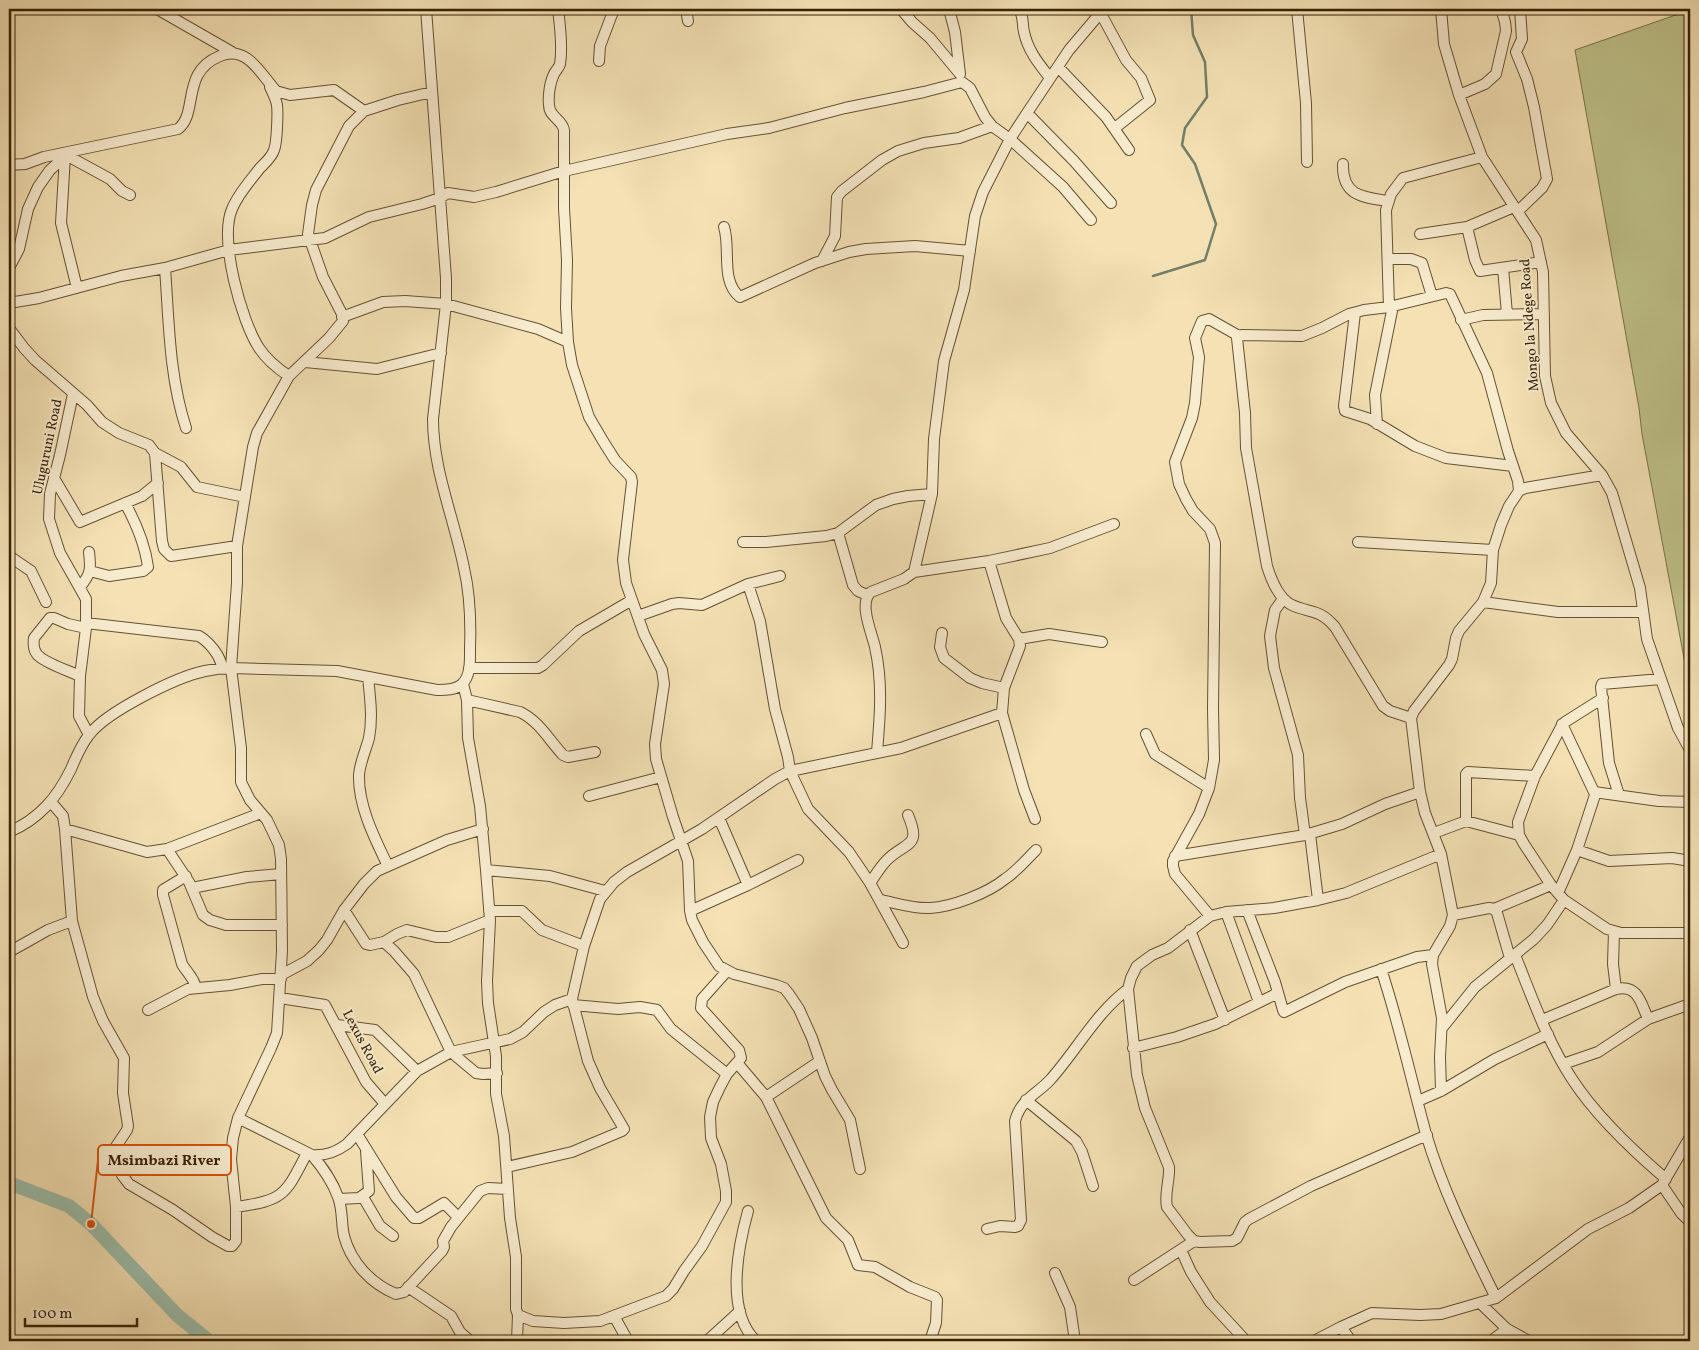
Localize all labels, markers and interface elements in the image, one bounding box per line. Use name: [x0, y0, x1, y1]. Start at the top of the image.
street label: Mongo la Ndege Road: [1516, 258, 1544, 392]
street label: Uluguruni Road: [29, 397, 67, 497]
street label: Lexus Road: [337, 1007, 387, 1077]
callout: Msimbazi River: [98, 1145, 231, 1175]
text: Msimbazi River: [108, 1151, 220, 1172]
scale bar: [25, 1295, 138, 1327]
text: 100 m: [32, 1304, 72, 1325]

